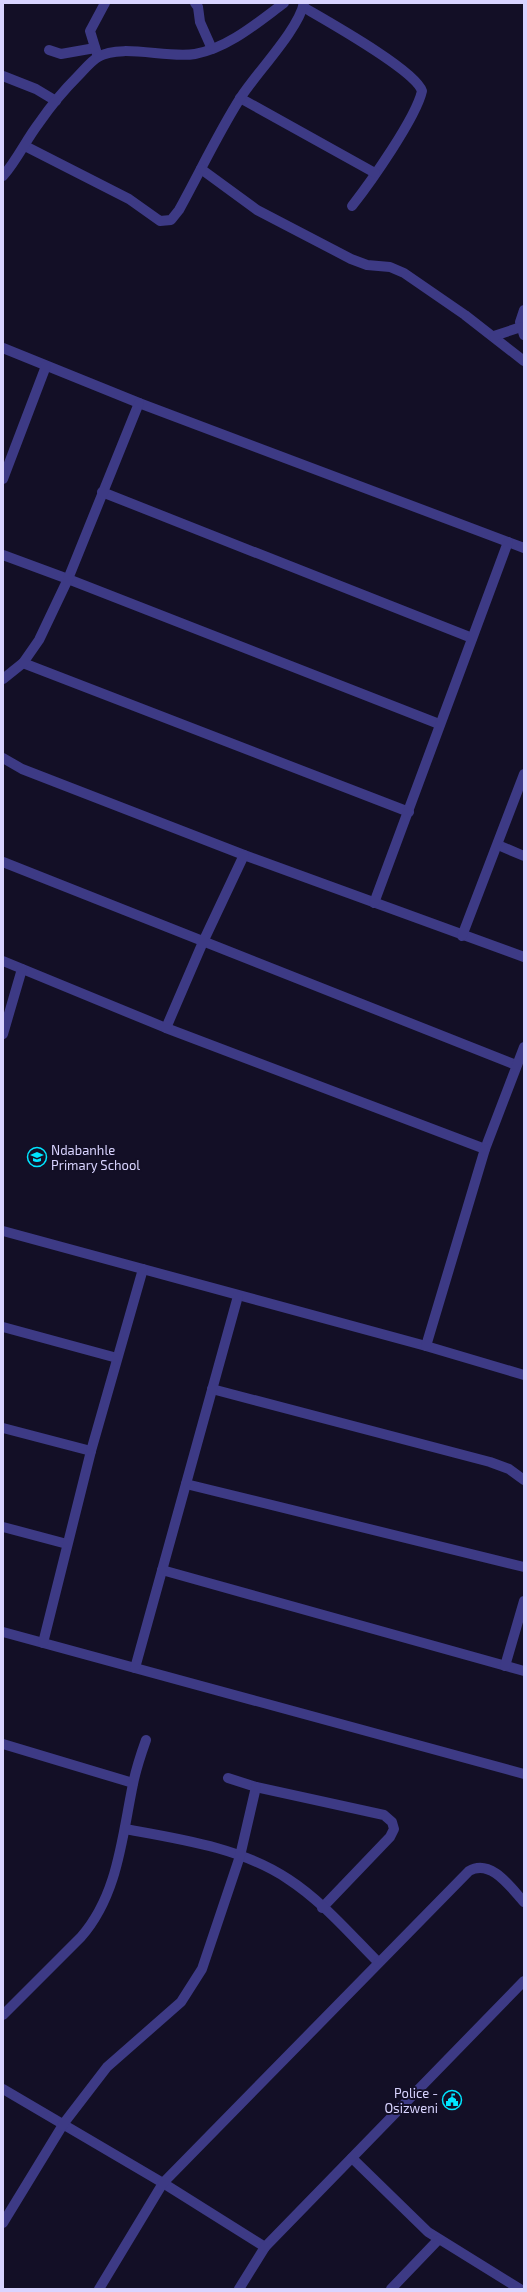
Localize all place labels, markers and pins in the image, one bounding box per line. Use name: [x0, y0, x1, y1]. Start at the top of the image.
place label: Ndabanhle Primary School: [51, 1142, 140, 1173]
school or university icon: Ndabanhle Primary School: [26, 1146, 48, 1168]
place label: Police - Osizweni: [384, 2085, 438, 2116]
public building icon: Police - Osizweni: [441, 2089, 463, 2111]

